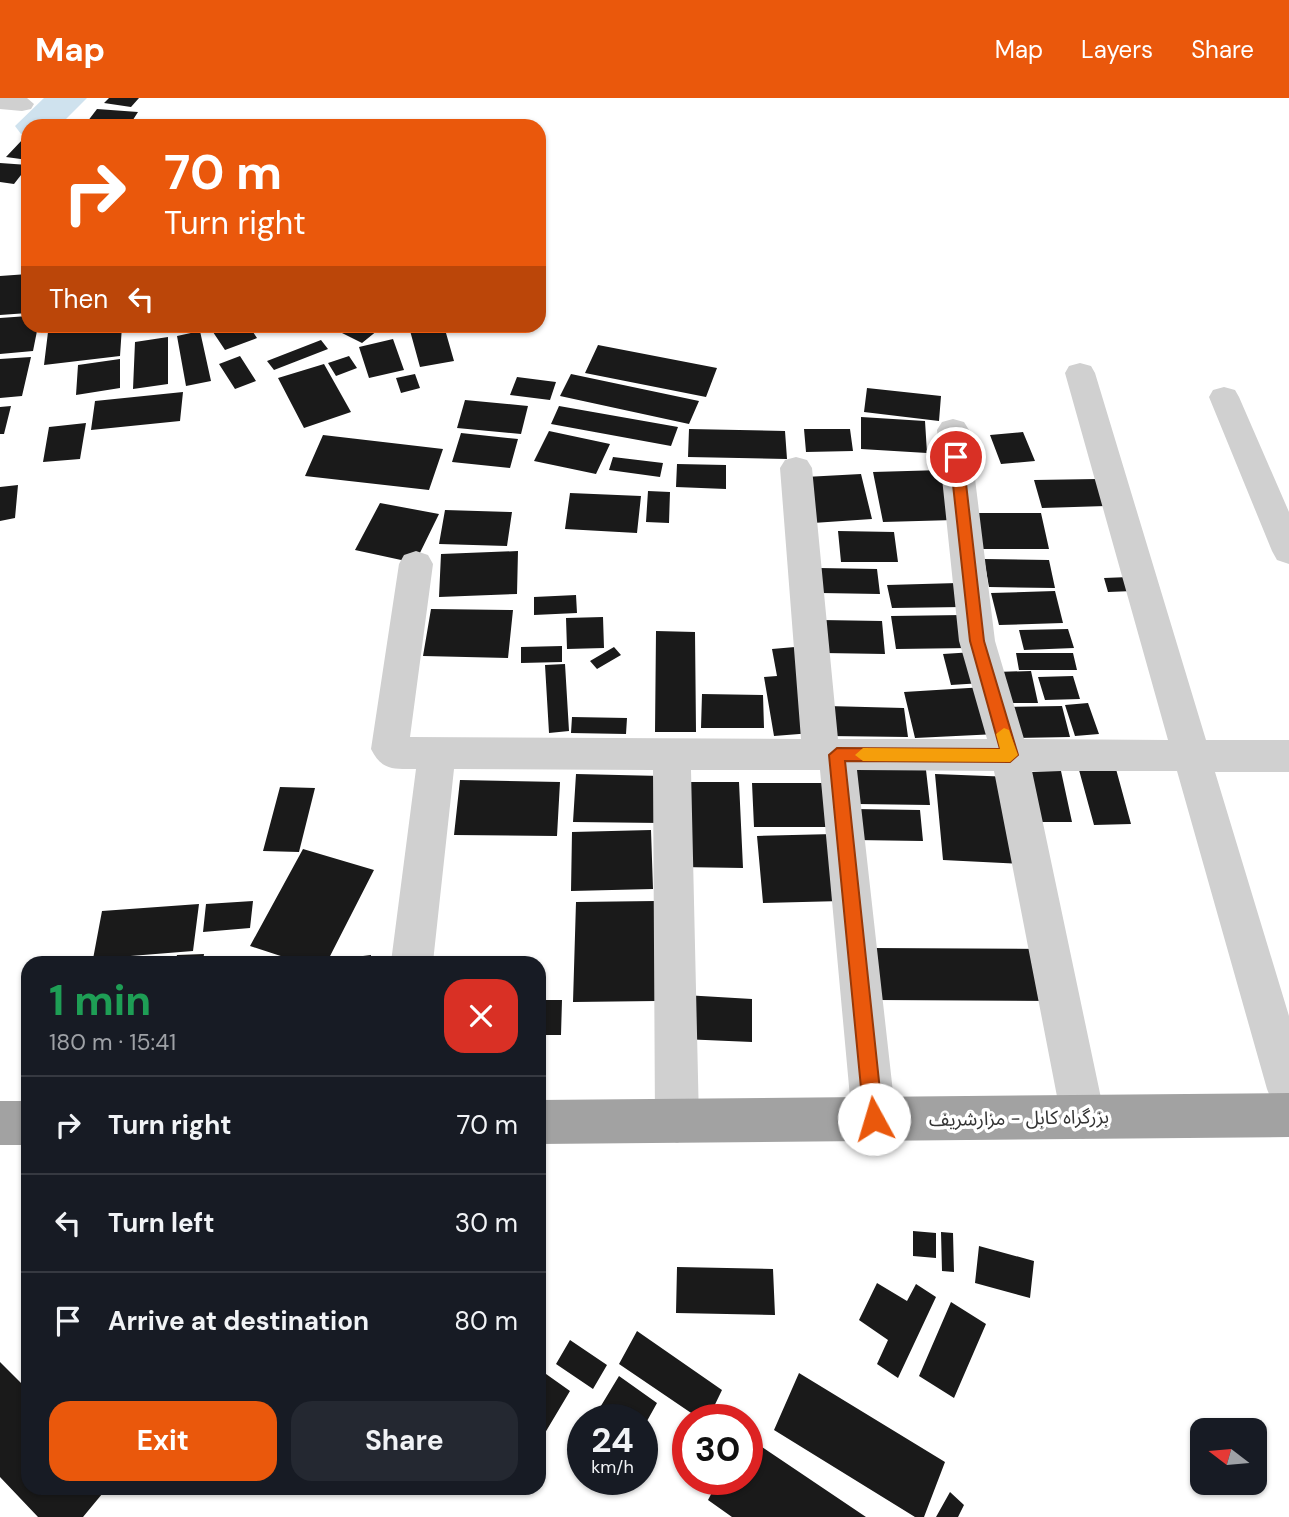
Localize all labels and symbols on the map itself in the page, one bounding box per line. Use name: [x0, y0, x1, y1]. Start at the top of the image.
pin: [926, 427, 986, 487]
position arrow: [837, 1082, 911, 1156]
street label: بزرگراه کابل - مزارشریف: [929, 1104, 1109, 1132]
speed limit sign: 30: [672, 1404, 763, 1495]
north arrow: [1190, 1418, 1267, 1494]

